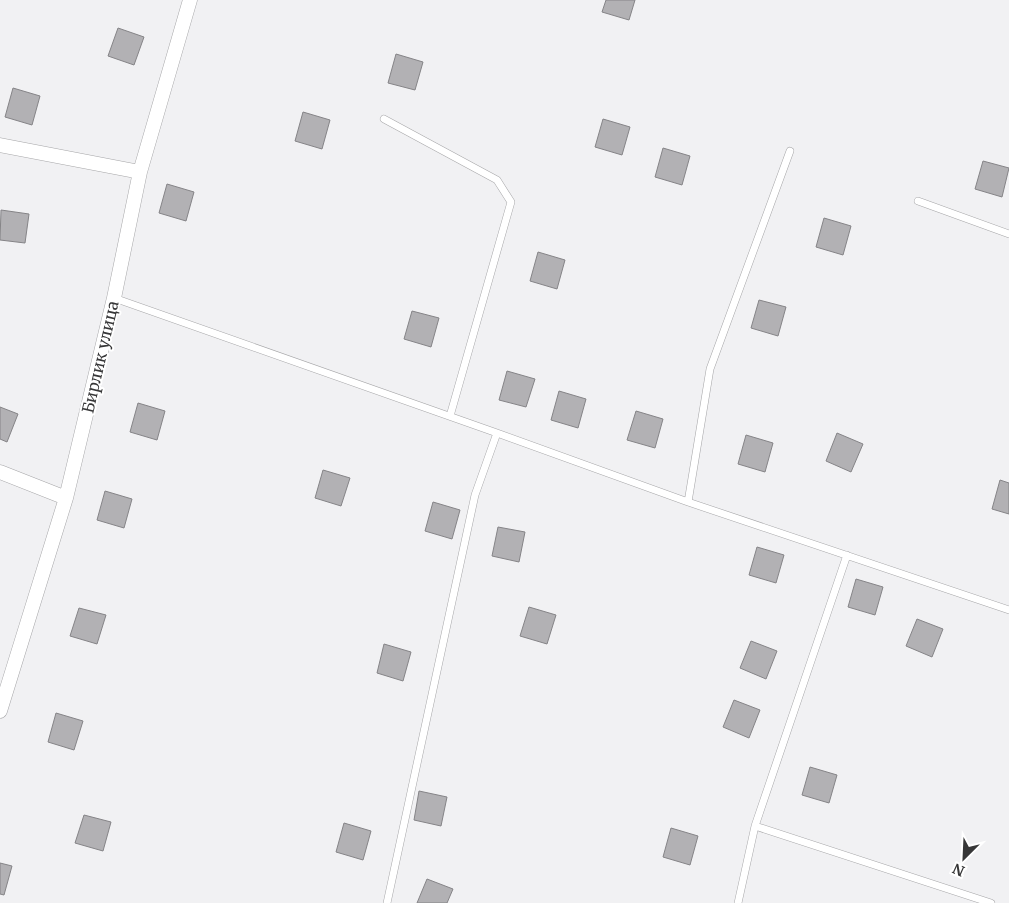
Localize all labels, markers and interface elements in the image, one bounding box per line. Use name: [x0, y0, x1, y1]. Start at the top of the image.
street label: Бирлик улица: [77, 298, 123, 415]
north arrow: [939, 833, 989, 883]
text: N: [950, 859, 967, 880]

